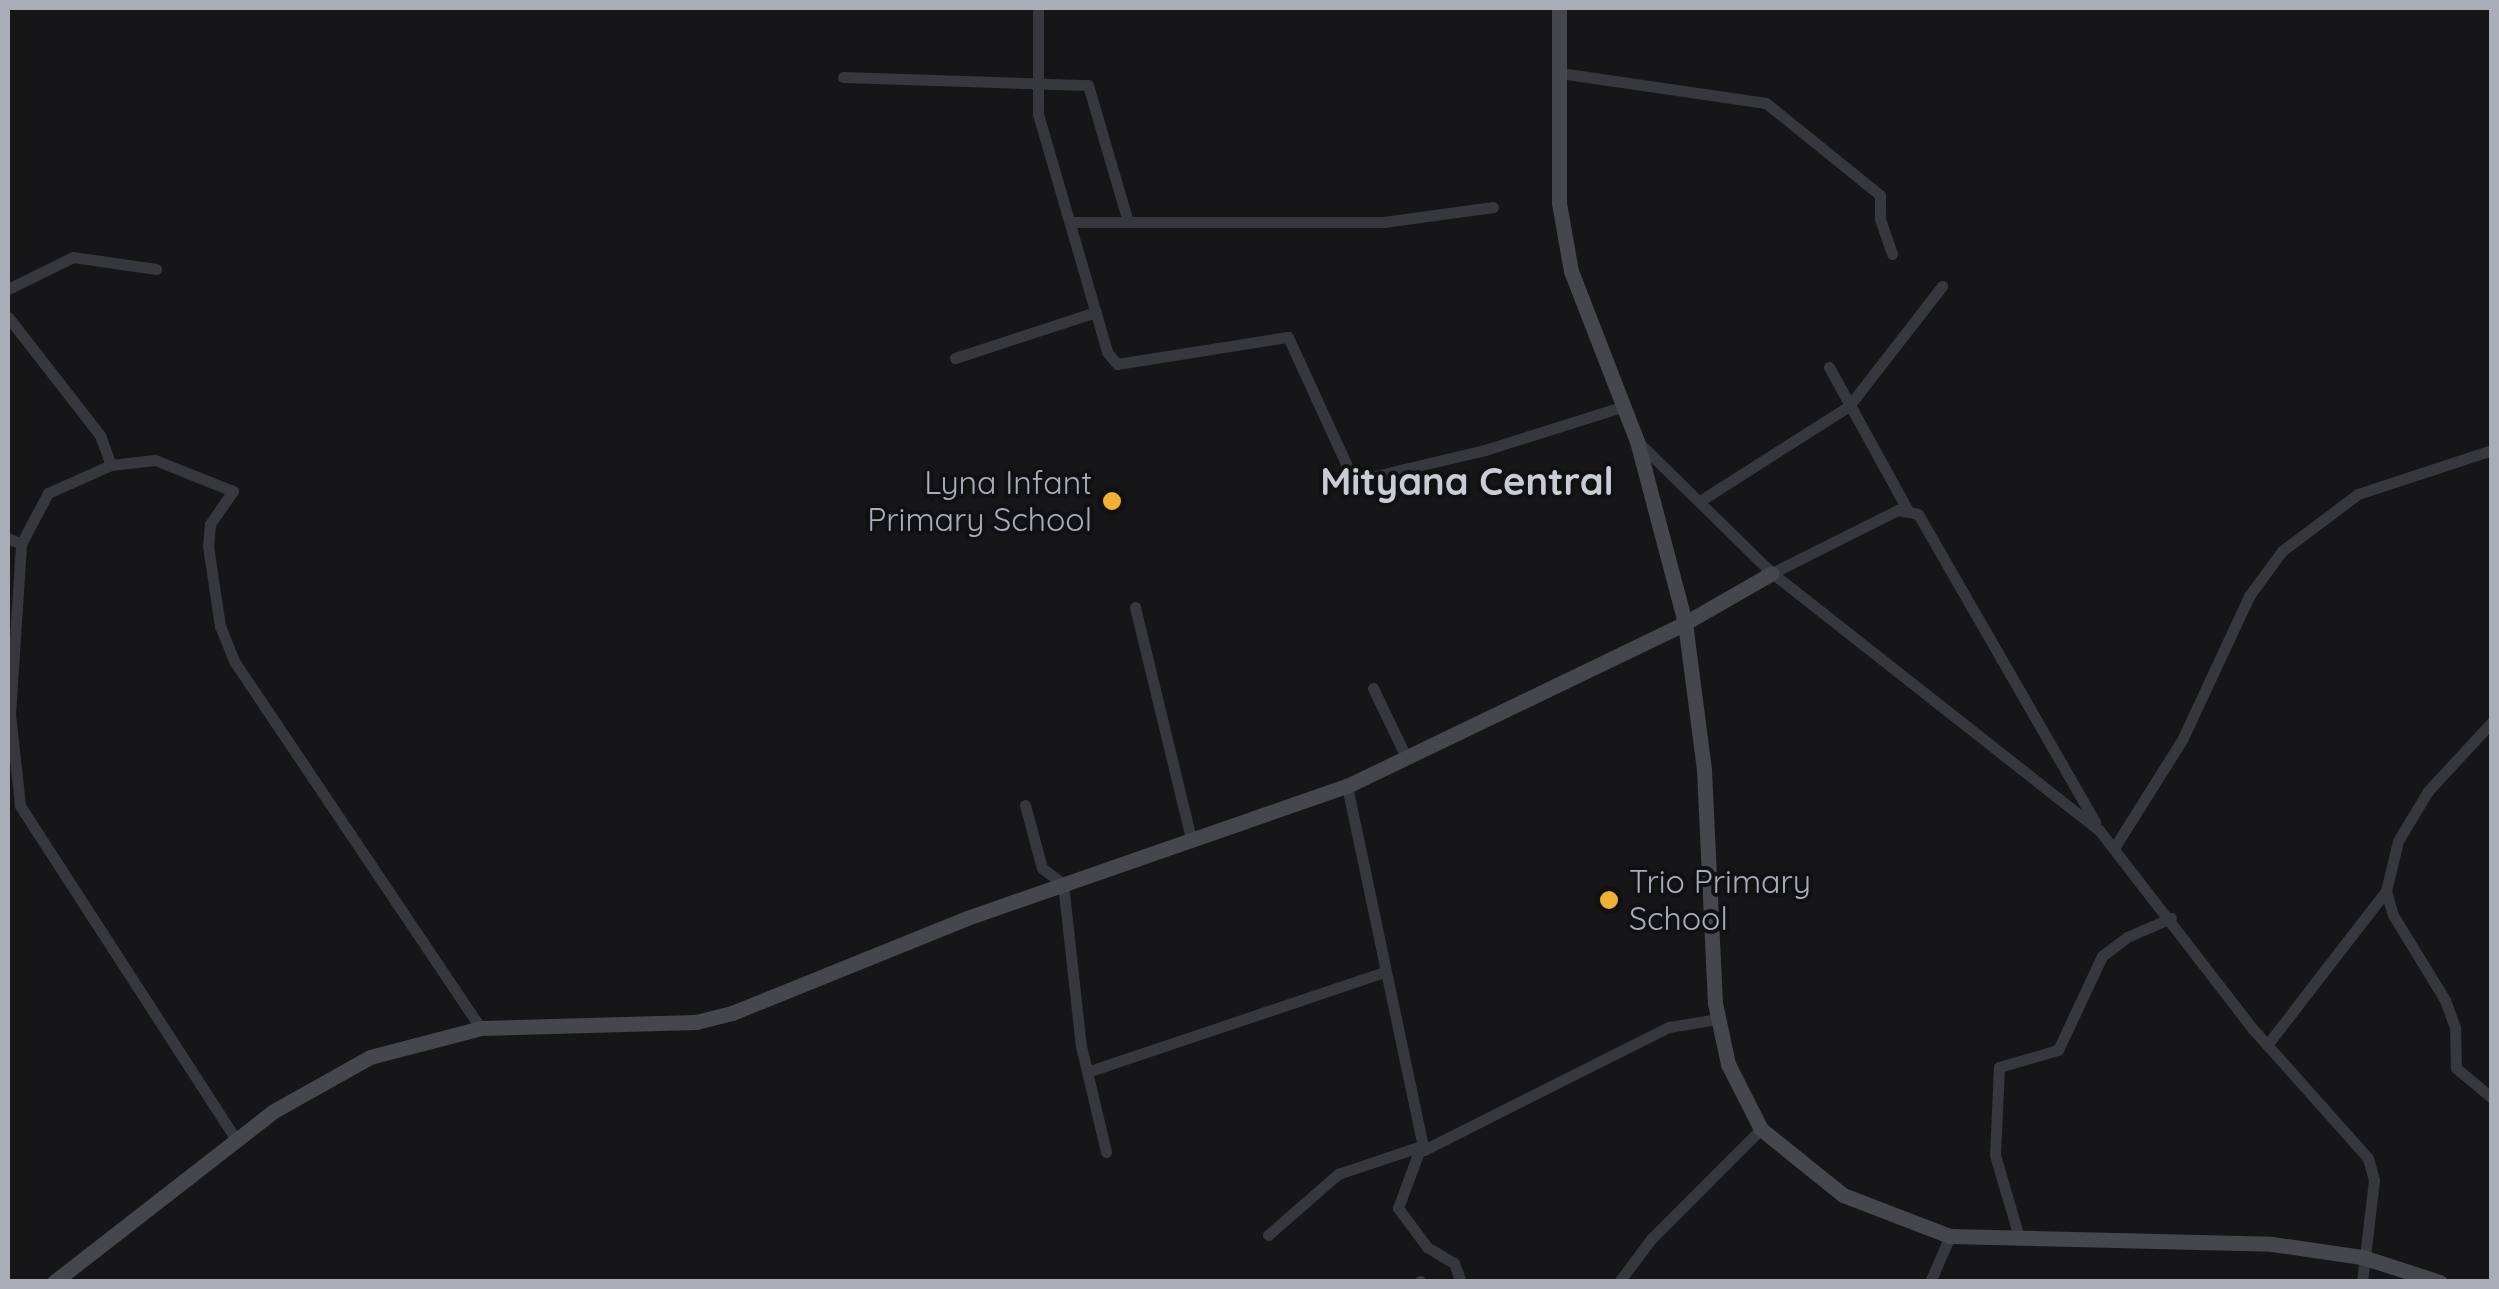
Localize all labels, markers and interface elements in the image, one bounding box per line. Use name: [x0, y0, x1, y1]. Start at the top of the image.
district label: Mityana Central: [1320, 459, 1614, 505]
place label: Lyna Infant Primary School: [867, 464, 1092, 539]
marker: Lyna Infant Primary School: [1101, 490, 1123, 512]
place label: Trio Primary School: [1629, 863, 1811, 938]
marker: Trio Primary School: [1598, 889, 1620, 911]

